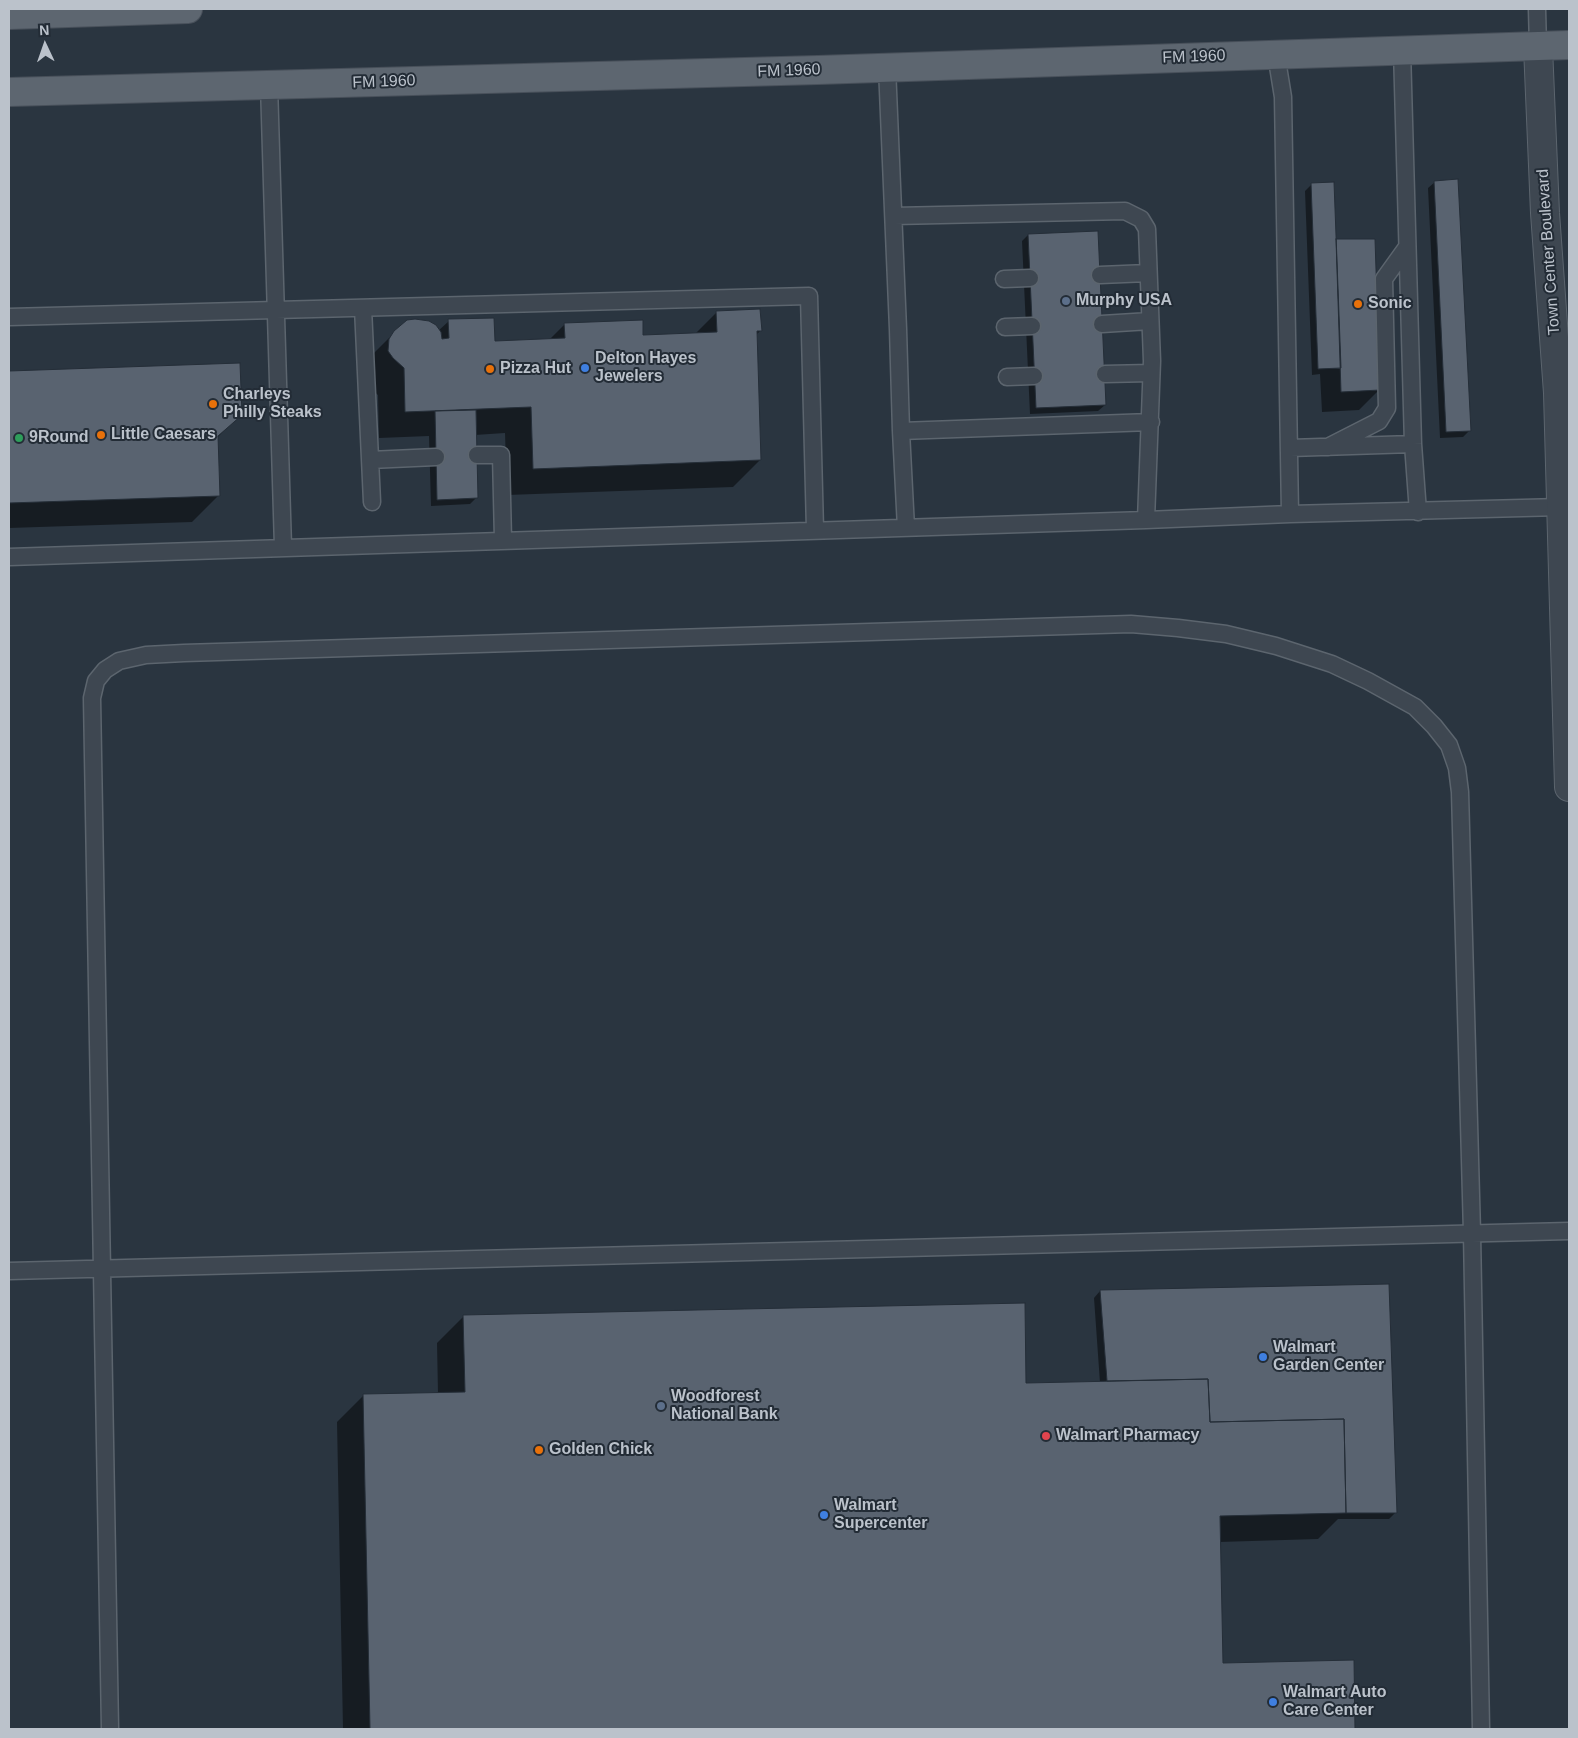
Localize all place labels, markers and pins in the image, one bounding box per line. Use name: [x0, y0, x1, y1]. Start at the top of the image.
place label: Murphy USA: [1076, 291, 1172, 311]
place label: Sonic: [1368, 294, 1412, 314]
marker: Murphy USA: [1060, 295, 1072, 307]
marker: Sonic: [1352, 298, 1364, 310]
place label: Delton Hayes Jewelers: [595, 349, 696, 387]
place label: Pizza Hut: [500, 359, 571, 379]
marker: Delton Hayes Jewelers: [579, 362, 591, 374]
marker: Pizza Hut: [484, 363, 496, 375]
place label: Charleys Philly Steaks: [223, 385, 322, 423]
marker: Charleys Philly Steaks: [207, 398, 219, 410]
place label: Little Caesars: [111, 425, 216, 445]
place label: 9Round: [29, 428, 89, 448]
marker: Little Caesars: [95, 429, 107, 441]
marker: 9Round: [13, 432, 25, 444]
place label: Walmart Garden Center: [1273, 1338, 1384, 1376]
marker: Walmart Garden Center: [1257, 1351, 1269, 1363]
place label: Woodforest National Bank: [671, 1387, 778, 1425]
marker: Woodforest National Bank: [655, 1400, 667, 1412]
place label: Walmart Pharmacy: [1056, 1426, 1199, 1446]
marker: Walmart Pharmacy: [1040, 1430, 1052, 1442]
place label: Golden Chick: [549, 1440, 652, 1460]
marker: Golden Chick: [533, 1444, 545, 1456]
place label: Walmart Supercenter: [834, 1496, 927, 1534]
marker: Walmart Supercenter: [818, 1509, 830, 1521]
place label: Walmart Auto Care Center: [1283, 1683, 1386, 1721]
marker: Walmart Auto Care Center: [1267, 1696, 1279, 1708]

